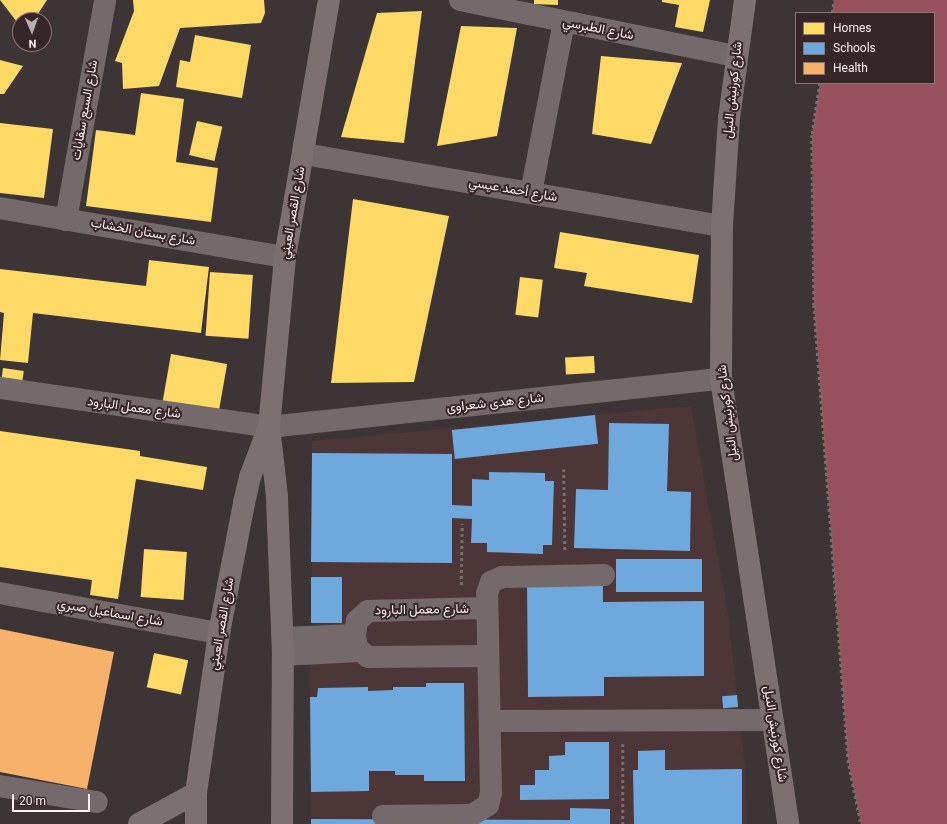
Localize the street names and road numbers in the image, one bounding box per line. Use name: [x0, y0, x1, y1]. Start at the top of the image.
street label: شارع الطبرسي: [561, 14, 635, 44]
street label: شارع كورنيش النيل: [720, 41, 746, 139]
street label: شارع السبع سقايات: [68, 59, 102, 161]
street label: شارع القصر العيني: [277, 165, 309, 261]
street label: شارع أحمد عيسي: [468, 175, 558, 205]
street label: شارع بستان الخشاب: [89, 215, 197, 249]
street label: شارع كورنيش النيل: [714, 364, 742, 462]
street label: شارع هدى شعراوى: [446, 390, 544, 416]
street label: شارع معمل البارود: [86, 394, 182, 422]
street label: شارع القصر العيني: [206, 576, 238, 672]
street label: شارع اسماعيل صبري: [56, 596, 164, 630]
street label: شارع معمل البارود: [375, 601, 469, 619]
street label: شارع كورنيش النيل: [760, 685, 790, 783]

